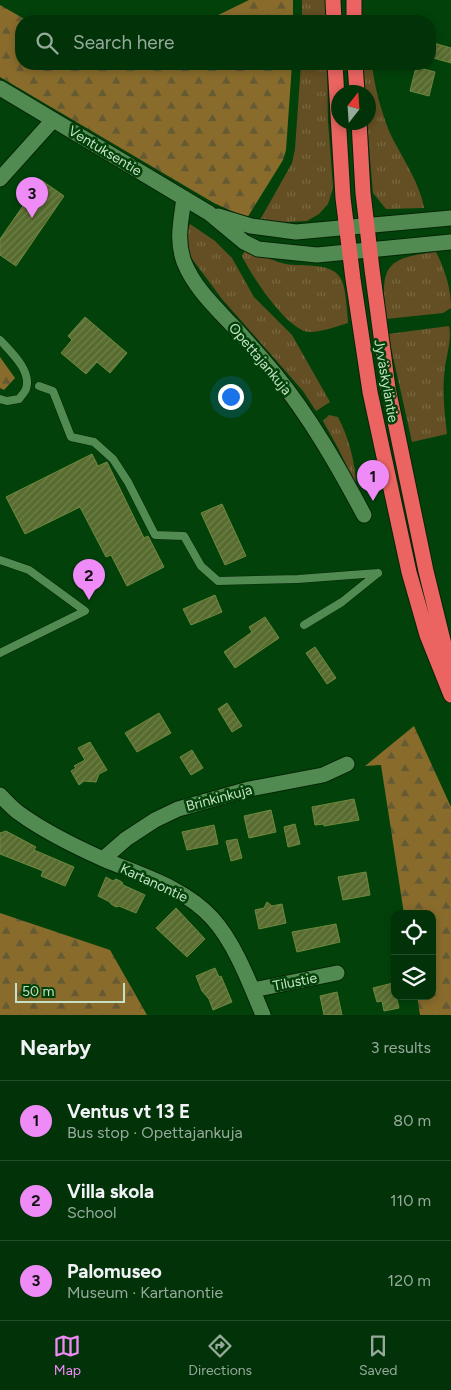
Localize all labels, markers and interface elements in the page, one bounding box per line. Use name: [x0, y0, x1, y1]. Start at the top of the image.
search box: [15, 15, 436, 70]
icon: search: [33, 29, 61, 57]
text: Search here: [73, 31, 175, 54]
north arrow: [331, 85, 376, 130]
street label: Ventuksentie: [65, 122, 145, 180]
pin: 3: [16, 177, 48, 218]
street label: Opettajankuja: [225, 320, 295, 398]
street label: Jyväskyläntie: [370, 338, 402, 424]
your location: [218, 384, 244, 410]
pin: 1: [357, 460, 389, 501]
pin: 2: [73, 559, 105, 600]
street label: Brinkinkuja: [184, 781, 254, 815]
street label: Kartanontie: [117, 860, 191, 906]
map controls: [391, 910, 436, 1000]
button: locate: [391, 910, 436, 955]
button: layers: [391, 955, 436, 1000]
street label: Tilustie: [271, 969, 319, 995]
scale bar: [15, 980, 125, 1003]
text: 50 m: [22, 983, 54, 1000]
text: Nearby: [20, 1035, 91, 1060]
text: 3 results: [371, 1038, 431, 1057]
text: Ventus vt 13 E: [67, 1100, 190, 1123]
text: 1: [33, 1111, 39, 1130]
text: 80 m: [393, 1111, 431, 1130]
text: Bus stop · Opettajankuja: [67, 1123, 243, 1142]
text: Villa skola: [67, 1180, 154, 1203]
text: 2: [31, 1191, 41, 1210]
text: 110 m: [390, 1191, 431, 1210]
text: School: [67, 1203, 117, 1222]
text: Palomuseo: [67, 1260, 162, 1283]
text: 3: [32, 1271, 40, 1290]
text: 120 m: [388, 1271, 431, 1290]
text: Museum · Kartanontie: [67, 1283, 223, 1302]
tab: Map: [53, 1332, 81, 1379]
tab: Directions: [188, 1332, 252, 1379]
tab: Saved: [359, 1332, 398, 1379]

